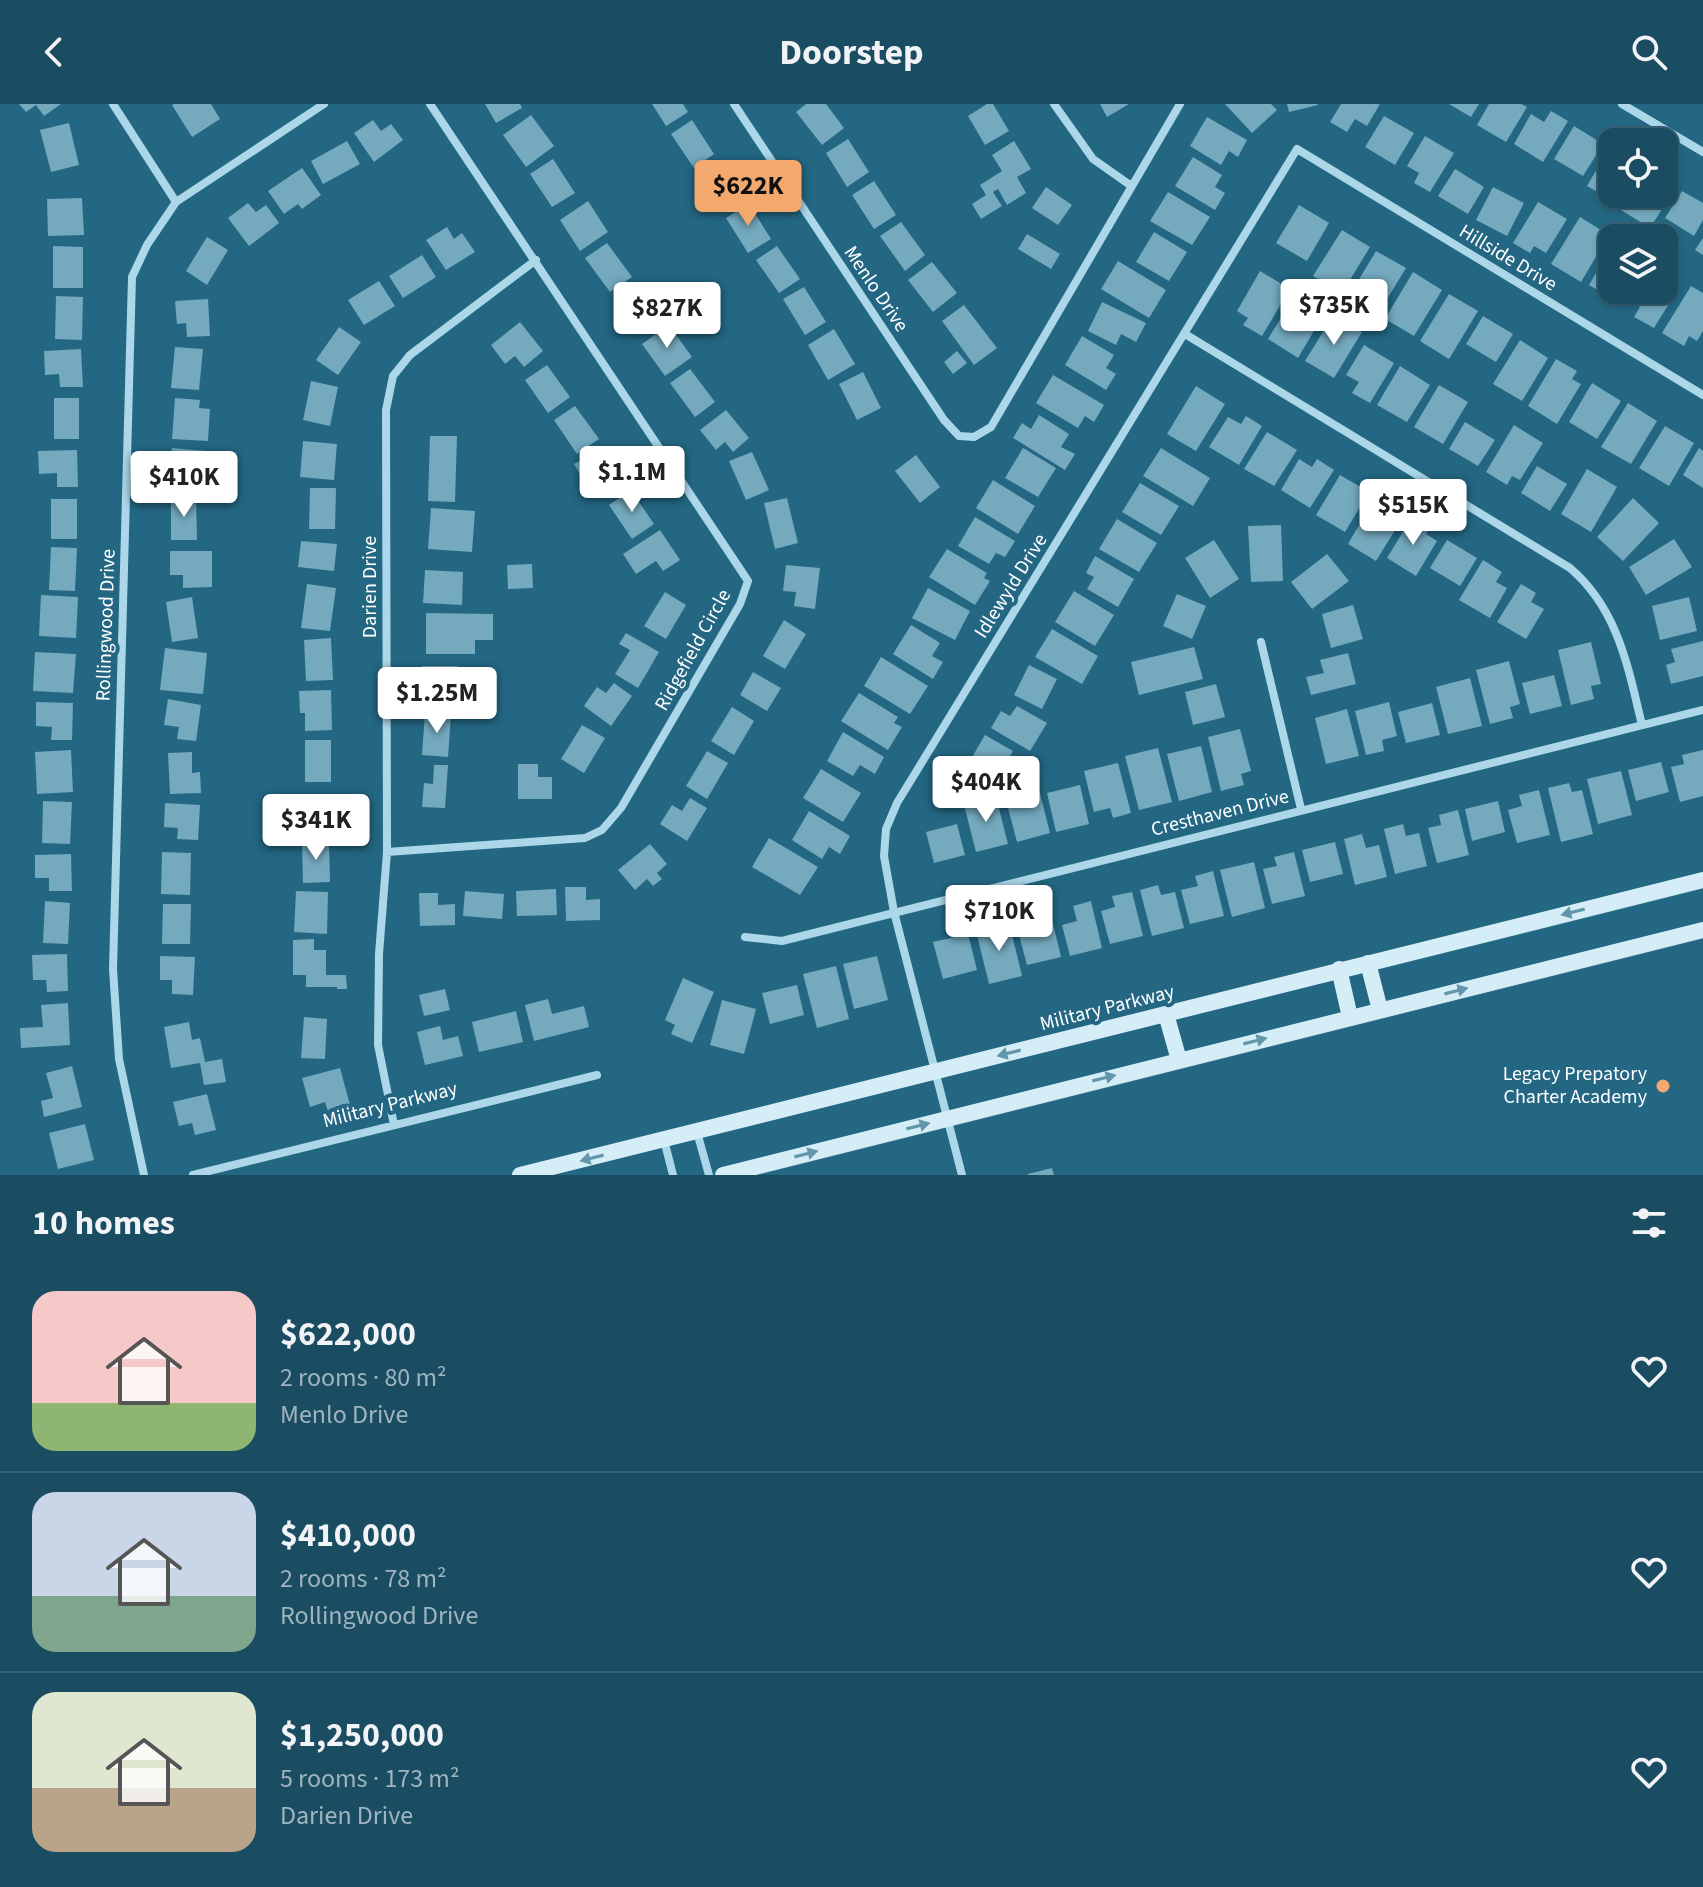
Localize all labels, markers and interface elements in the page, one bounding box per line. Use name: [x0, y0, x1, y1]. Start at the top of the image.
text: Doorstep: [779, 27, 924, 78]
icon: back: [32, 30, 76, 74]
icon: search: [1627, 30, 1671, 74]
map controls: [1598, 128, 1678, 304]
button: locate: [1598, 128, 1678, 208]
pin: $622K: [692, 160, 804, 228]
text: $622K: [713, 167, 783, 204]
street label: Hillside Drive: [1454, 218, 1562, 298]
button: layers: [1598, 224, 1678, 304]
street label: Menlo Drive: [837, 240, 915, 338]
pin: $735K: [1278, 279, 1390, 347]
pin: $827K: [611, 282, 723, 350]
text: $735K: [1299, 286, 1369, 323]
text: $827K: [632, 289, 702, 326]
pin: $1.1M: [576, 446, 688, 514]
pin: $410K: [128, 451, 240, 519]
text: $1.1M: [598, 453, 666, 490]
text: $410K: [149, 458, 219, 495]
pin: $515K: [1357, 479, 1469, 547]
text: $515K: [1378, 486, 1448, 523]
street label: Idlewyld Drive: [968, 528, 1054, 644]
street label: Darien Drive: [356, 536, 384, 638]
street label: Rollingwood Drive: [89, 548, 123, 702]
street label: Ridgefield Circle: [648, 584, 738, 716]
pin: $1.25M: [372, 667, 502, 735]
text: $1.25M: [396, 674, 478, 711]
pin: $404K: [930, 756, 1042, 824]
text: $404K: [951, 763, 1021, 800]
street label: Cresthaven Drive: [1148, 782, 1292, 844]
pin: $341K: [260, 794, 372, 862]
text: $341K: [281, 801, 351, 838]
pin: $710K: [943, 885, 1055, 953]
text: $710K: [964, 892, 1034, 929]
one-way arrow: [1561, 906, 1586, 919]
street label: Military Parkway: [1037, 978, 1178, 1038]
one-way arrow: [1443, 984, 1468, 997]
one-way arrow: [1243, 1034, 1268, 1047]
one-way arrow: [996, 1048, 1021, 1060]
place label: Legacy Prepatory Charter Academy: [1503, 1060, 1648, 1111]
one-way arrow: [1092, 1072, 1117, 1084]
street label: Military Parkway: [320, 1075, 461, 1135]
marker: Legacy Prepatory Charter Academy: [1654, 1077, 1672, 1095]
one-way arrow: [906, 1120, 931, 1132]
one-way arrow: [794, 1148, 819, 1160]
one-way arrow: [579, 1152, 604, 1164]
text: 10 homes: [32, 1199, 175, 1248]
icon: filters: [1627, 1201, 1671, 1245]
text: $622,000: [280, 1310, 416, 1359]
icon: home: [96, 1323, 192, 1419]
icon: heart: [1627, 1349, 1671, 1393]
text: 2 rooms · 80 m²: [280, 1359, 447, 1396]
text: Menlo Drive: [280, 1396, 408, 1433]
text: $410,000: [280, 1511, 416, 1560]
icon: home: [96, 1524, 192, 1620]
icon: heart: [1627, 1550, 1671, 1594]
text: 2 rooms · 78 m²: [280, 1560, 447, 1597]
text: Rollingwood Drive: [280, 1597, 478, 1634]
text: $1,250,000: [280, 1711, 444, 1760]
icon: home: [96, 1724, 192, 1820]
icon: heart: [1627, 1750, 1671, 1794]
text: 5 rooms · 173 m²: [280, 1760, 459, 1797]
text: Darien Drive: [280, 1797, 413, 1834]

